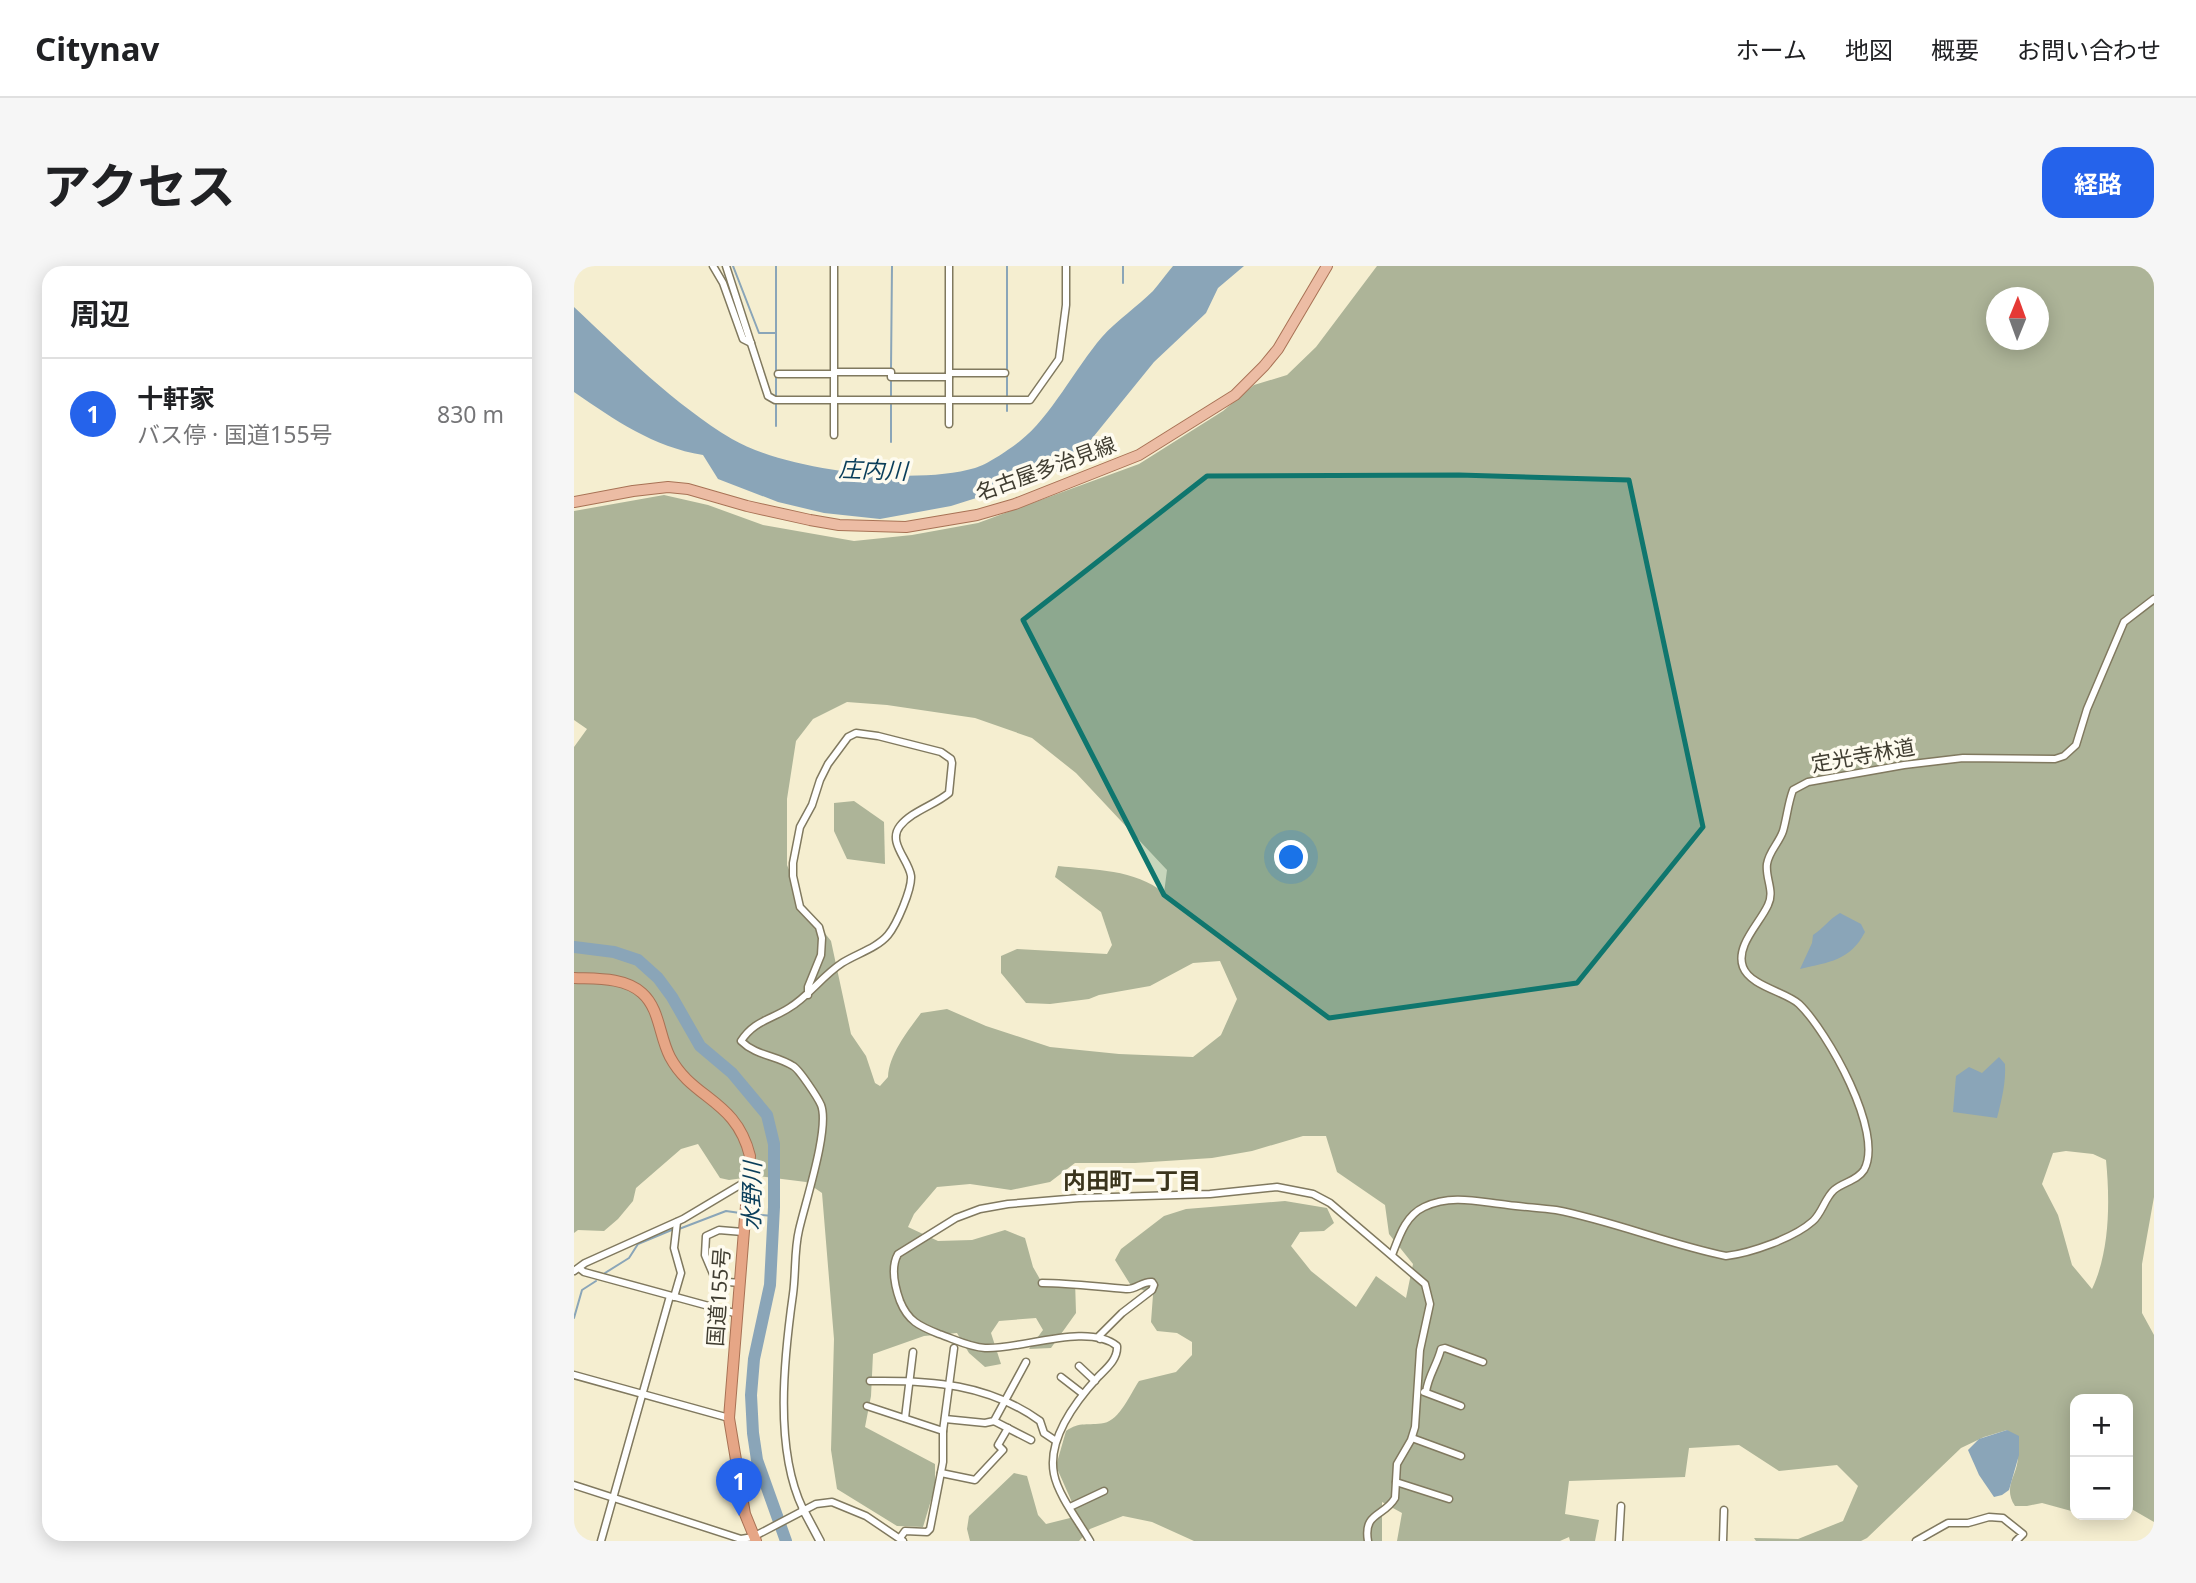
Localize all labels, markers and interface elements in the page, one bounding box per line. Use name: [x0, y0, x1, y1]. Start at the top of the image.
text: Citynav: [35, 26, 159, 71]
text: ホーム: [1736, 33, 1807, 66]
text: 地図: [1845, 33, 1893, 66]
text: 概要: [1931, 33, 1979, 66]
text: お問い合わせ: [2017, 33, 2161, 66]
button: 経路: [2042, 147, 2154, 218]
text: アクセス: [42, 152, 236, 218]
north arrow: [1986, 287, 2049, 350]
text: 周辺: [70, 293, 130, 334]
text: 十軒家: [137, 380, 215, 416]
text: 1: [86, 398, 100, 430]
text: 830 m: [437, 398, 504, 430]
text: バス停 · 国道155号: [137, 418, 333, 450]
street label: 名古屋多治見線: [972, 430, 1120, 506]
water label: 庄内川: [838, 452, 911, 486]
street label: 定光寺林道: [1809, 732, 1917, 778]
your location: [1274, 840, 1308, 874]
water label: 水野川: [734, 1158, 768, 1231]
district label: 内田町一丁目: [1063, 1164, 1201, 1196]
street label: 国道155号: [701, 1247, 735, 1347]
map controls: [2070, 1394, 2133, 1520]
button: +: [2070, 1394, 2133, 1457]
button: −: [2070, 1457, 2133, 1520]
pin: 1: [716, 1458, 762, 1516]

